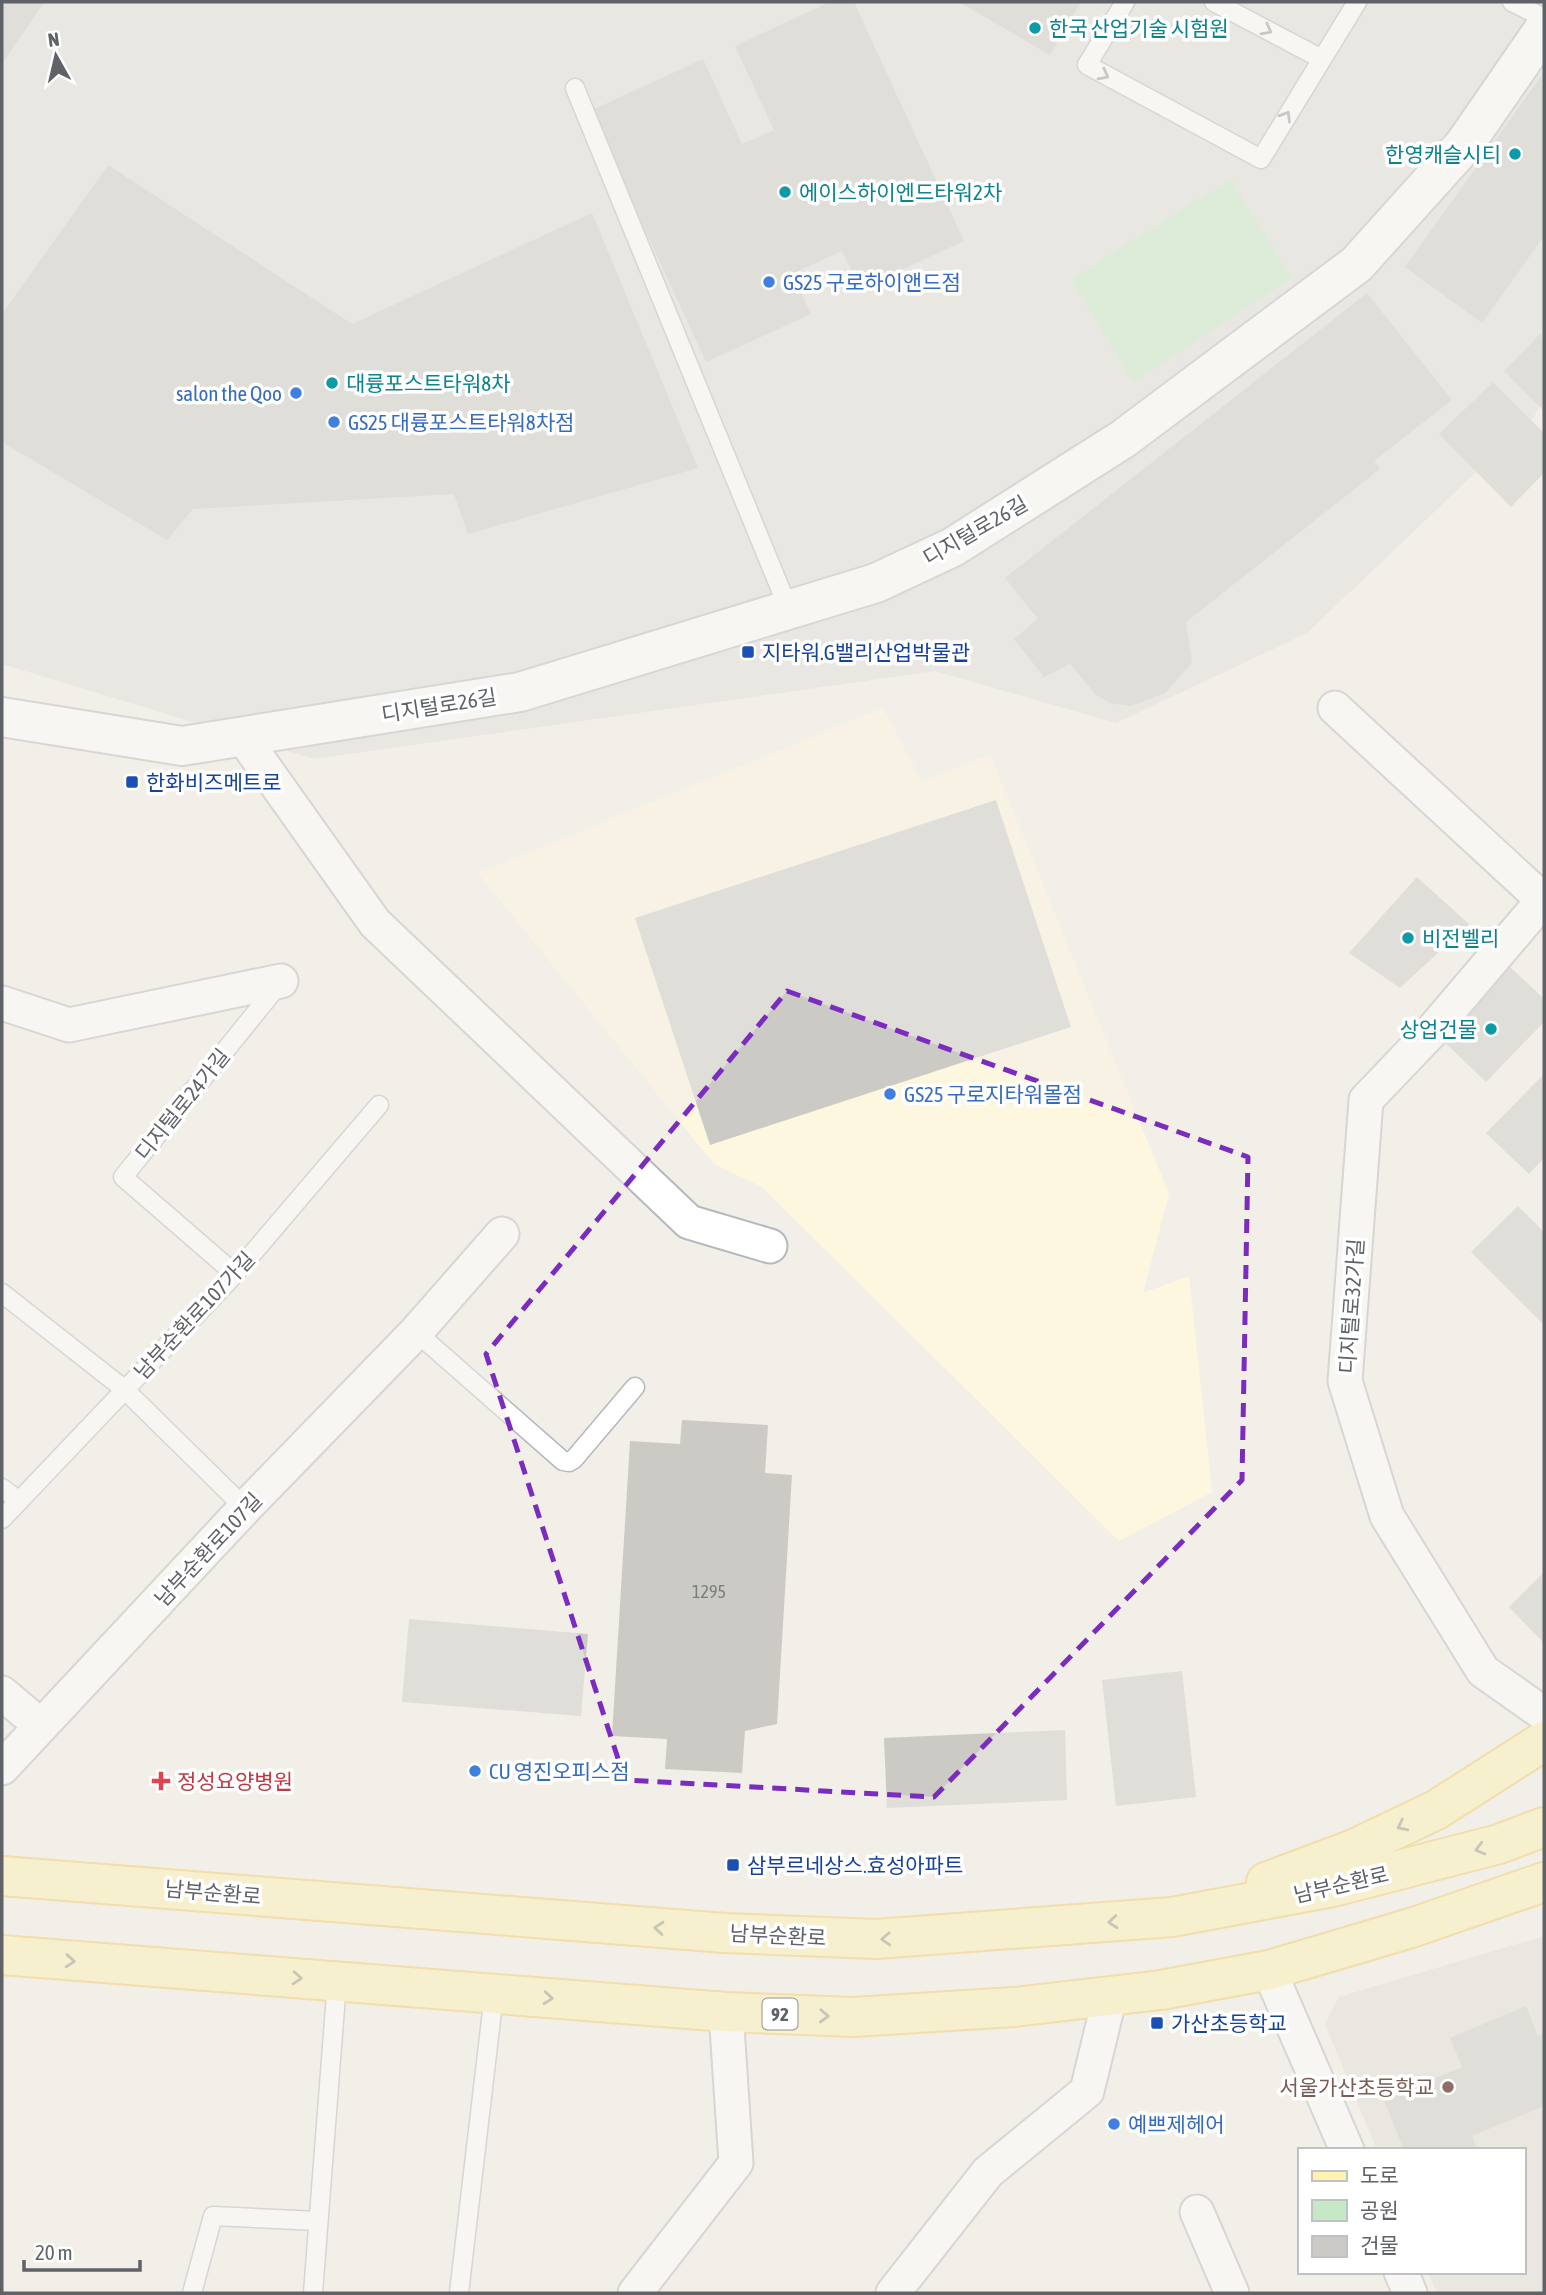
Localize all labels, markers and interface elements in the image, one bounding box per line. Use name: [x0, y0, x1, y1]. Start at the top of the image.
place label: 한국 산업기술 시험원: [1049, 16, 1229, 40]
marker: 한국 산업기술 시험원: [1027, 20, 1043, 36]
north arrow: [21, 21, 91, 91]
one-way arrow: [1260, 22, 1272, 35]
text: N: [47, 27, 61, 51]
one-way arrow: [1097, 66, 1109, 80]
one-way arrow: [1278, 111, 1291, 124]
place label: 한영캐슬시티: [1385, 142, 1501, 166]
marker: 한영캐슬시티: [1507, 146, 1523, 162]
place label: 에이스하이엔드타워2차: [799, 180, 1002, 204]
marker: 에이스하이엔드타워2차: [777, 184, 793, 200]
place label: GS25 구로하이앤드점: [783, 270, 961, 294]
marker: GS25 구로하이앤드점: [761, 274, 777, 290]
place label: 대륭포스트타워8차: [346, 371, 510, 395]
marker: 대륭포스트타워8차: [324, 375, 340, 391]
place label: salon the Qoo: [176, 381, 282, 405]
marker: salon the Qoo: [288, 385, 304, 401]
place label: GS25 대륭포스트타워8차점: [348, 410, 574, 434]
marker: GS25 대륭포스트타워8차점: [326, 414, 342, 430]
street label: 디지털로26길: [919, 491, 1031, 569]
place label: 지타워.G밸리산업박물관: [762, 640, 970, 664]
marker: 지타워.G밸리산업박물관: [740, 644, 756, 660]
street label: 디지털로26길: [380, 684, 498, 726]
place label: 한화비즈메트로: [146, 770, 281, 794]
marker: 한화비즈메트로: [124, 774, 140, 790]
place label: 비전벨리: [1422, 926, 1499, 950]
marker: 비전벨리: [1400, 930, 1416, 946]
place label: 상업건물: [1400, 1017, 1477, 1041]
marker: 상업건물: [1483, 1021, 1499, 1037]
street label: 디지털로24가길: [130, 1044, 234, 1164]
place label: GS25 구로지타워몰점: [904, 1082, 1082, 1106]
marker: GS25 구로지타워몰점: [882, 1086, 898, 1102]
street label: 디지털로32가길: [1334, 1237, 1368, 1375]
street label: 남부순환로107가길: [129, 1247, 259, 1383]
street label: 남부순환로107길: [150, 1488, 266, 1610]
house number: 1295: [692, 1581, 726, 1602]
place label: CU 영진오피스점: [489, 1759, 630, 1783]
marker: CU 영진오피스점: [467, 1763, 483, 1779]
place label: 정성요양병원: [177, 1769, 293, 1793]
marker: 정성요양병원: [151, 1771, 171, 1791]
one-way arrow: [1397, 1818, 1409, 1832]
one-way arrow: [1474, 1841, 1486, 1855]
place label: 삼부르네상스.효성아파트: [747, 1853, 963, 1877]
marker: 삼부르네상스.효성아파트: [725, 1857, 741, 1873]
street label: 남부순환로: [1291, 1861, 1391, 1907]
street label: 남부순환로: [164, 1876, 262, 1908]
one-way arrow: [1107, 1914, 1118, 1929]
street label: 남부순환로: [729, 1920, 827, 1950]
one-way arrow: [653, 1921, 664, 1936]
one-way arrow: [880, 1931, 891, 1946]
one-way arrow: [65, 1953, 76, 1968]
one-way arrow: [291, 1970, 302, 1985]
one-way arrow: [543, 1990, 554, 2005]
road number: 92: [762, 1998, 798, 2030]
one-way arrow: [818, 2008, 829, 2023]
place label: 가산초등학교: [1171, 2011, 1287, 2035]
marker: 가산초등학교: [1149, 2015, 1165, 2031]
place label: 서울가산초등학교: [1279, 2075, 1434, 2099]
marker: 서울가산초등학교: [1440, 2079, 1456, 2095]
place label: 예쁘제헤어: [1128, 2112, 1225, 2136]
marker: 예쁘제헤어: [1106, 2116, 1122, 2132]
legend: [1298, 2148, 1525, 2274]
text: 도로: [1360, 2163, 1399, 2187]
text: 공원: [1360, 2198, 1399, 2222]
scale bar: [24, 2228, 140, 2272]
text: 건물: [1360, 2233, 1399, 2257]
text: 20 m: [35, 2240, 73, 2264]

